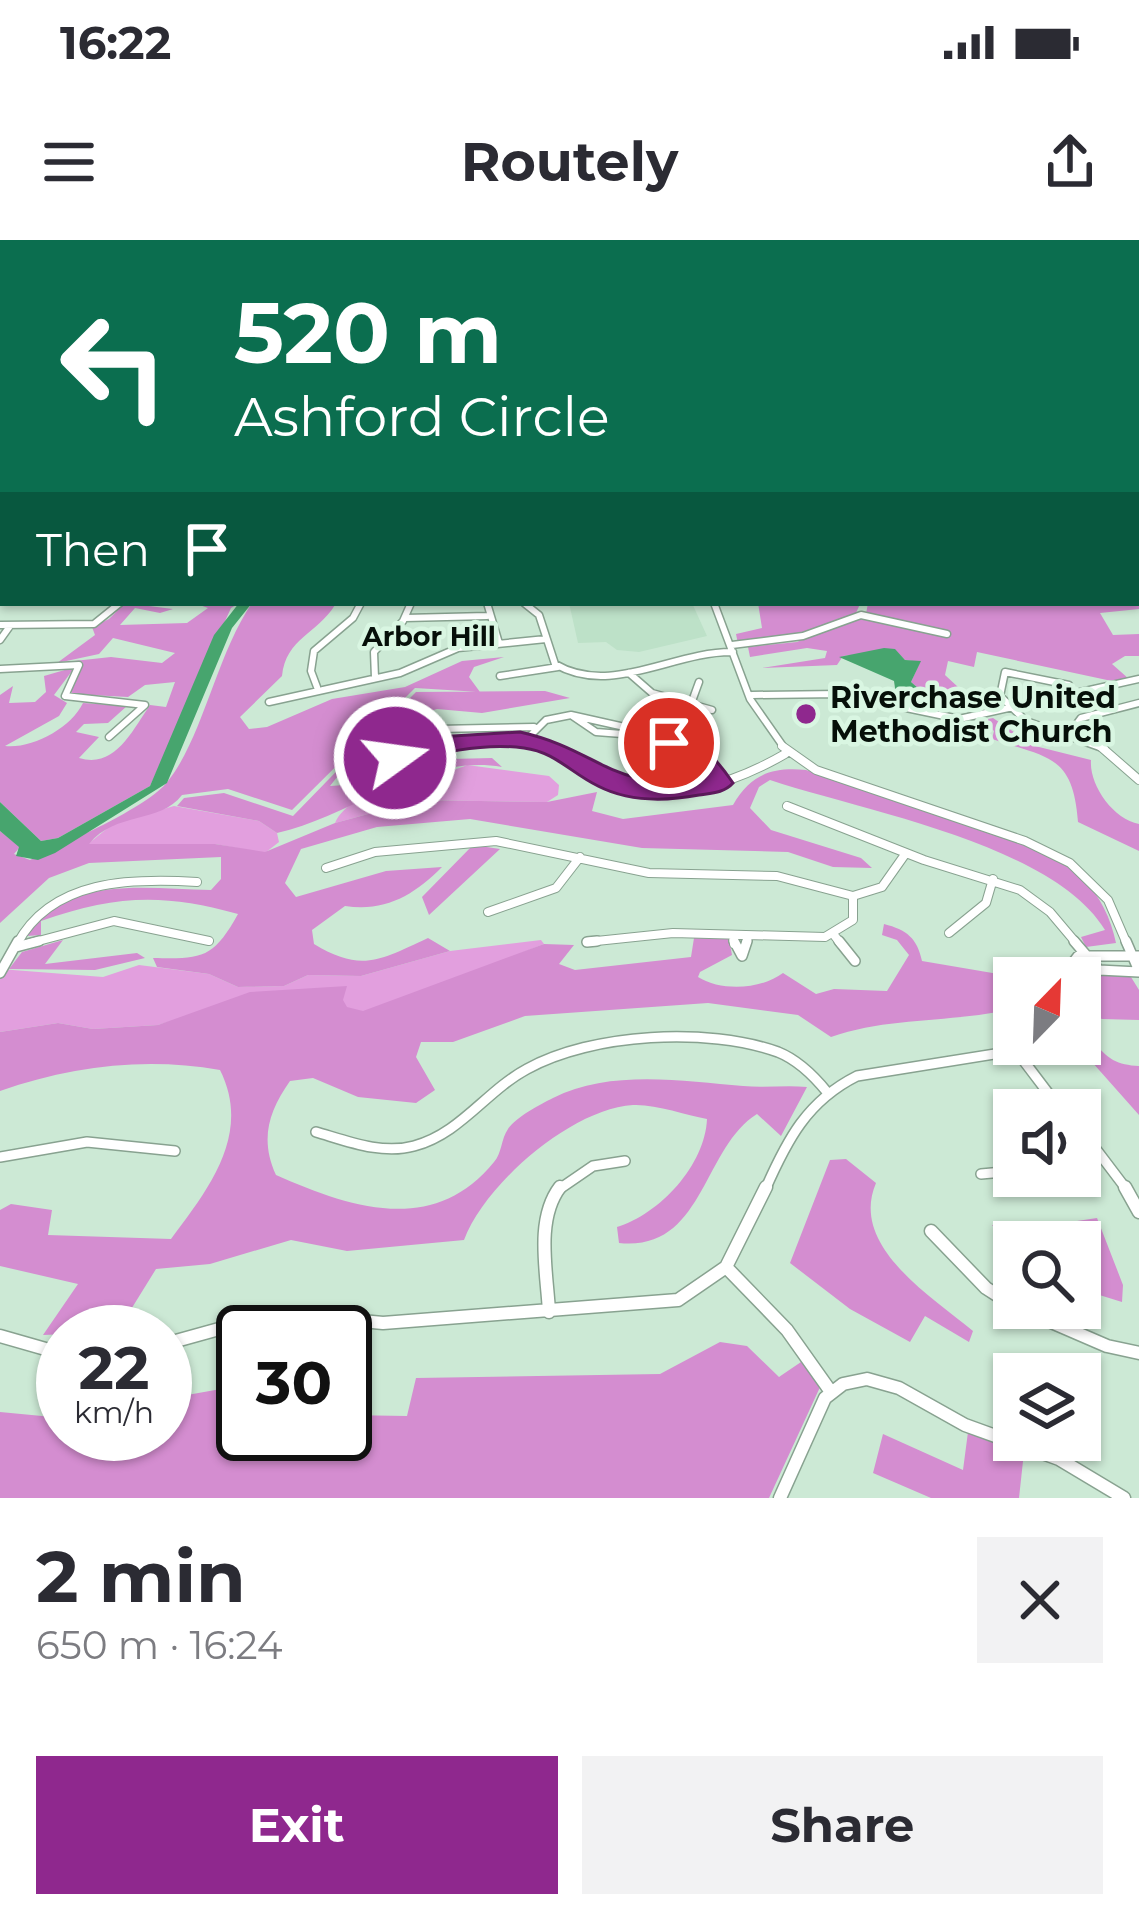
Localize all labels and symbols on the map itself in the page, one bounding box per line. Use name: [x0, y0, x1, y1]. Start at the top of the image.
district label: Arbor Hill: [361, 620, 496, 653]
place label: Riverchase United Methodist Church: [830, 679, 1116, 750]
pin: [618, 692, 720, 794]
position arrow: [332, 695, 458, 821]
marker: Riverchase United Methodist Church: [793, 701, 819, 727]
north arrow: [993, 957, 1101, 1065]
speed limit sign: 30: [216, 1305, 372, 1461]

